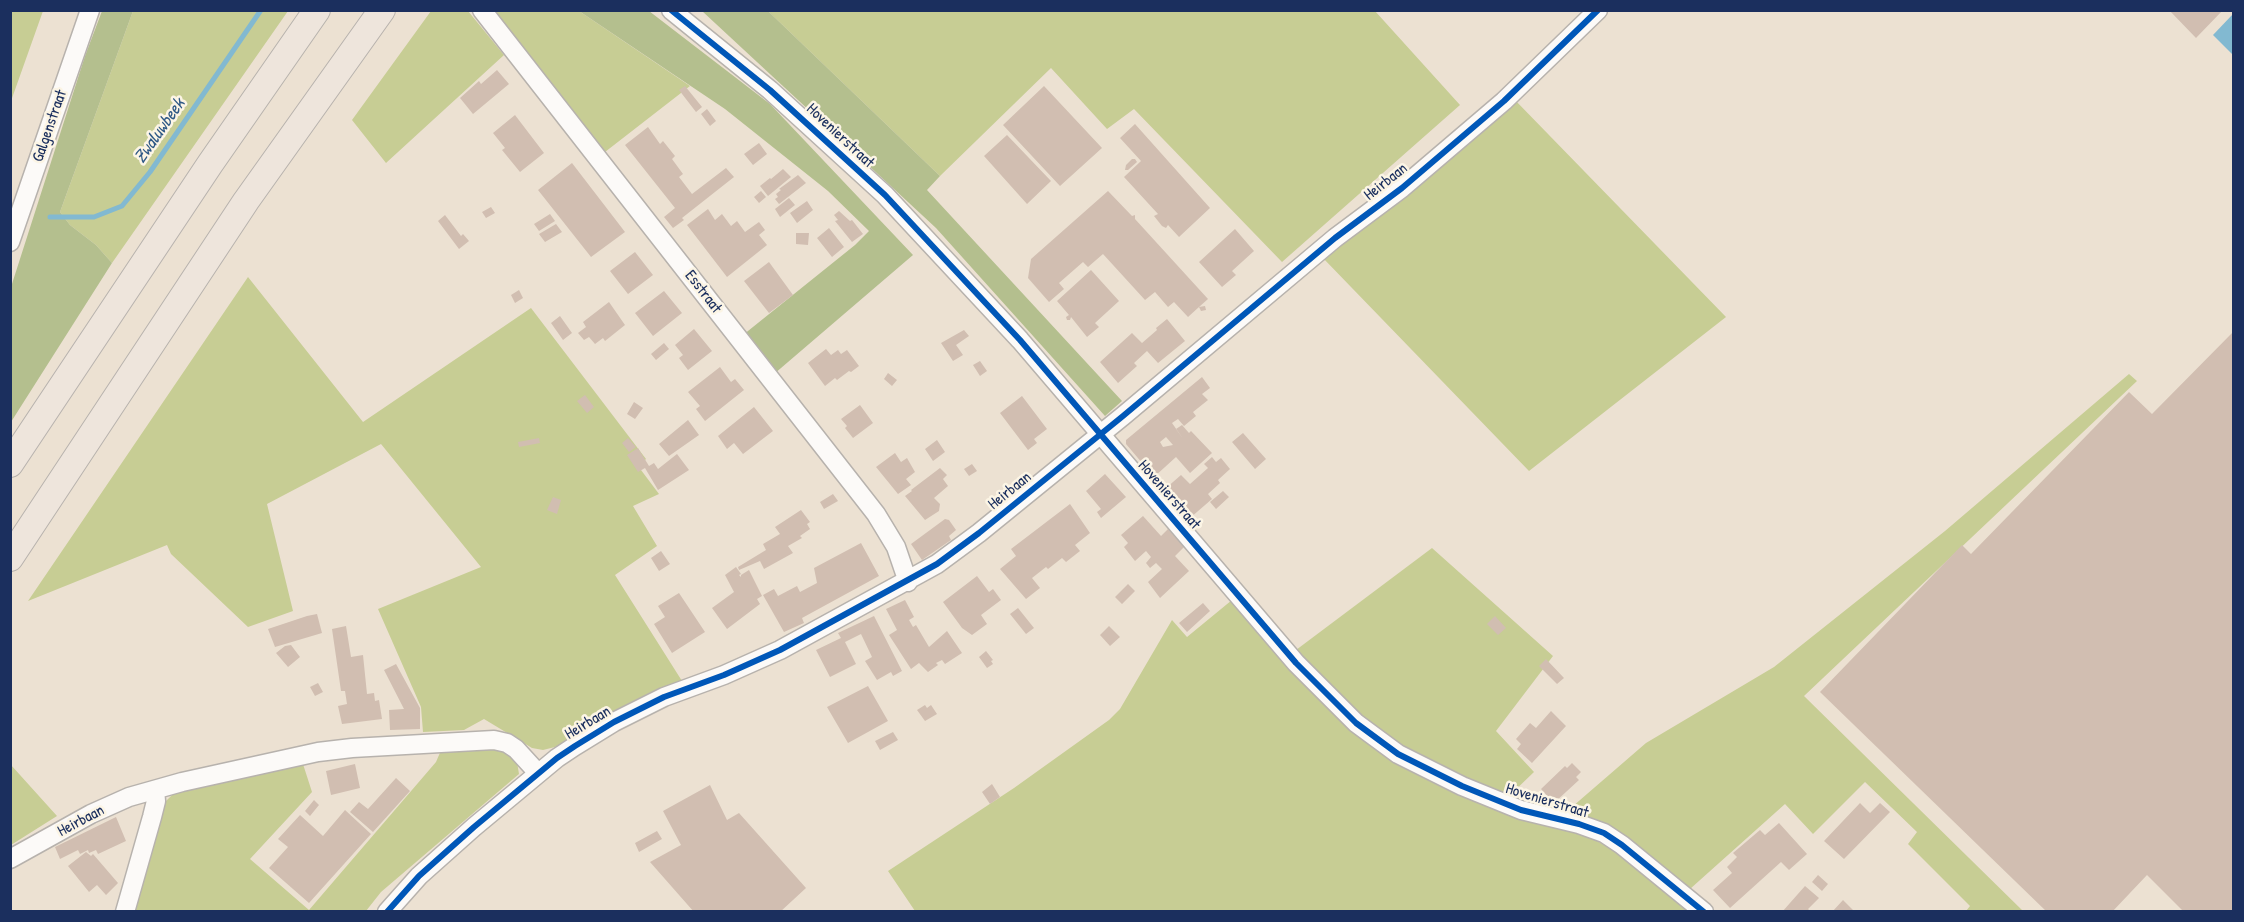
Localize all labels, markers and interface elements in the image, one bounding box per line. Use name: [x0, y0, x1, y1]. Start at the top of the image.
street label: Galgenstraat: [29, 88, 71, 164]
water label: Zwaluwbeek: [130, 94, 190, 168]
street label: Hovenierstraat: [802, 100, 878, 172]
street label: Heirbaan: [1360, 159, 1412, 205]
street label: Esstraat: [680, 267, 726, 317]
street label: Hovenierstraat: [1134, 456, 1204, 534]
street label: Heirbaan: [985, 468, 1035, 514]
street label: Heirbaan: [562, 702, 614, 744]
street label: Hovenierstraat: [1503, 779, 1591, 823]
street label: Heirbaan: [54, 801, 108, 841]

